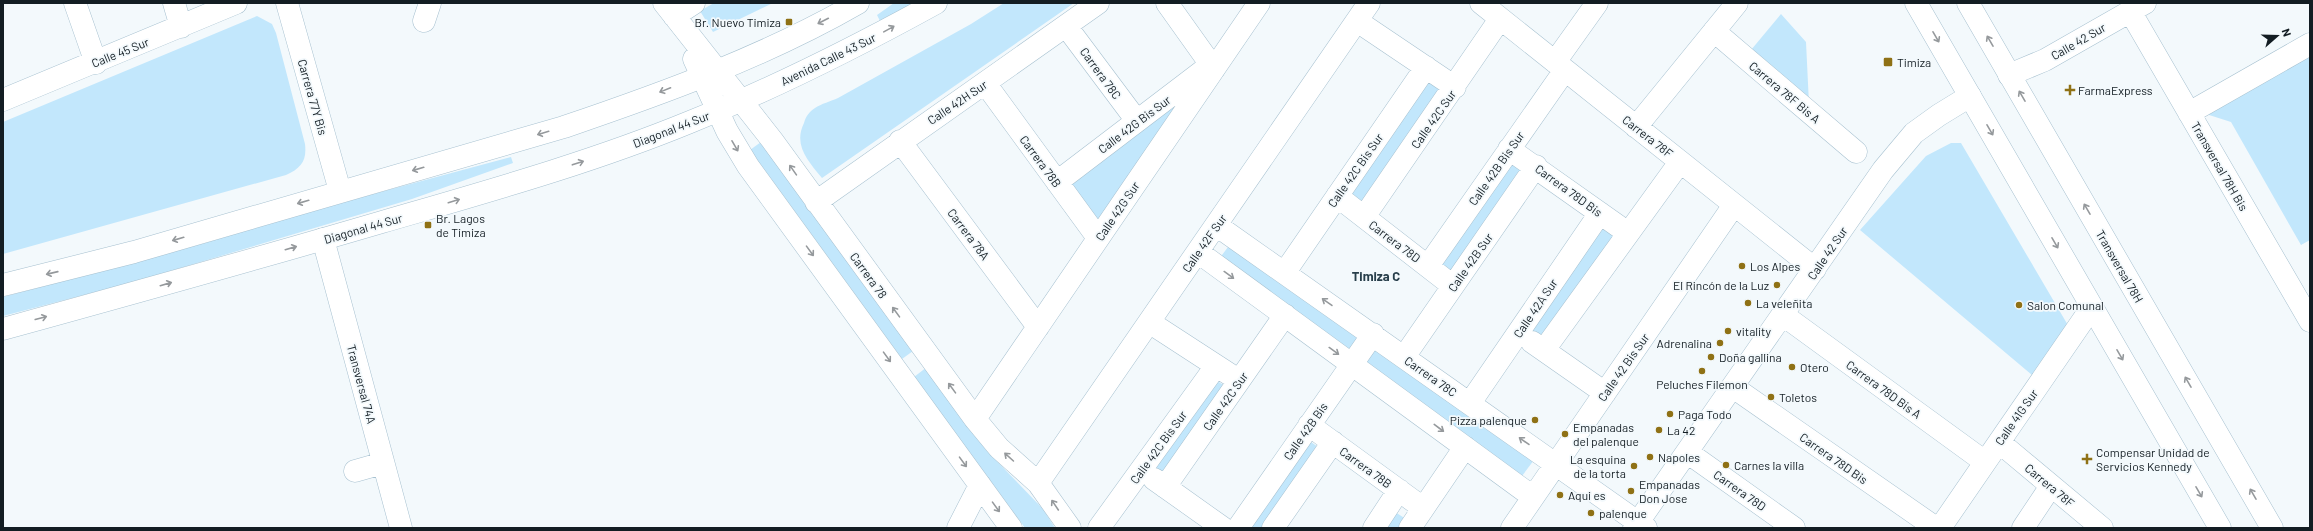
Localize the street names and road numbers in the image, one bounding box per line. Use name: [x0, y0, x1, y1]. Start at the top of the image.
street label: Calle 42 Sur: [2048, 19, 2108, 62]
street label: Avenida Calle 43 Sur: [778, 30, 878, 88]
street label: Calle 45 Sur: [89, 34, 151, 70]
street label: Carrera 78C: [1078, 44, 1124, 102]
street label: Carrera 77Y Bis: [295, 57, 331, 137]
street label: Carrera 78F Bis A: [1747, 58, 1823, 126]
street label: Calle 42H Sur: [925, 77, 990, 127]
street label: Calle 42C Sur: [1408, 87, 1459, 151]
street label: Calle 42G Bis Sur: [1095, 92, 1173, 156]
street label: Diagonal 44 Sur: [631, 108, 712, 150]
street label: Carrera 78F: [1620, 112, 1676, 160]
street label: Transversal 78H Bis: [2189, 119, 2251, 213]
street label: Calle 42B Bis Sur: [1465, 128, 1527, 208]
street label: Calle 42C Bis Sur: [1324, 130, 1386, 210]
street label: Carrera 78B: [1017, 132, 1065, 190]
street label: Carrera 78D Bis: [1533, 161, 1605, 219]
street label: Calle 42G Sur: [1092, 178, 1142, 243]
street label: Carrera 78A: [945, 206, 993, 262]
street label: Diagonal 44 Sur: [322, 210, 404, 246]
street label: Calle 42F Sur: [1179, 211, 1230, 275]
street label: Carrera 78D: [1367, 217, 1423, 265]
street label: Calle 42 Sur: [1804, 223, 1850, 282]
street label: Transversal 78H: [2094, 227, 2146, 305]
street label: Calle 42B Sur: [1445, 229, 1496, 294]
street label: Carrera 78: [848, 249, 890, 301]
street label: Calle 42A Sur: [1510, 275, 1560, 340]
street label: Calle 42 Bis Sur: [1594, 330, 1652, 404]
street label: Transversal 74A: [345, 343, 379, 425]
street label: Carrera 78C: [1402, 353, 1460, 399]
street label: Carrera 78D Bis A: [1844, 357, 1924, 421]
street label: Calle 42C Sur: [1200, 369, 1251, 433]
street label: Calle 41G Sur: [1992, 386, 2041, 448]
street label: Calle 42B Bis: [1280, 399, 1330, 462]
street label: Calle 42C Bis Sur: [1127, 407, 1190, 486]
street label: Carrera 78D Bis: [1797, 429, 1871, 487]
street label: Carrera 78B: [1337, 443, 1395, 491]
street label: Carrera 78F: [2023, 460, 2078, 510]
street label: Carrera 78D: [1711, 467, 1769, 513]

